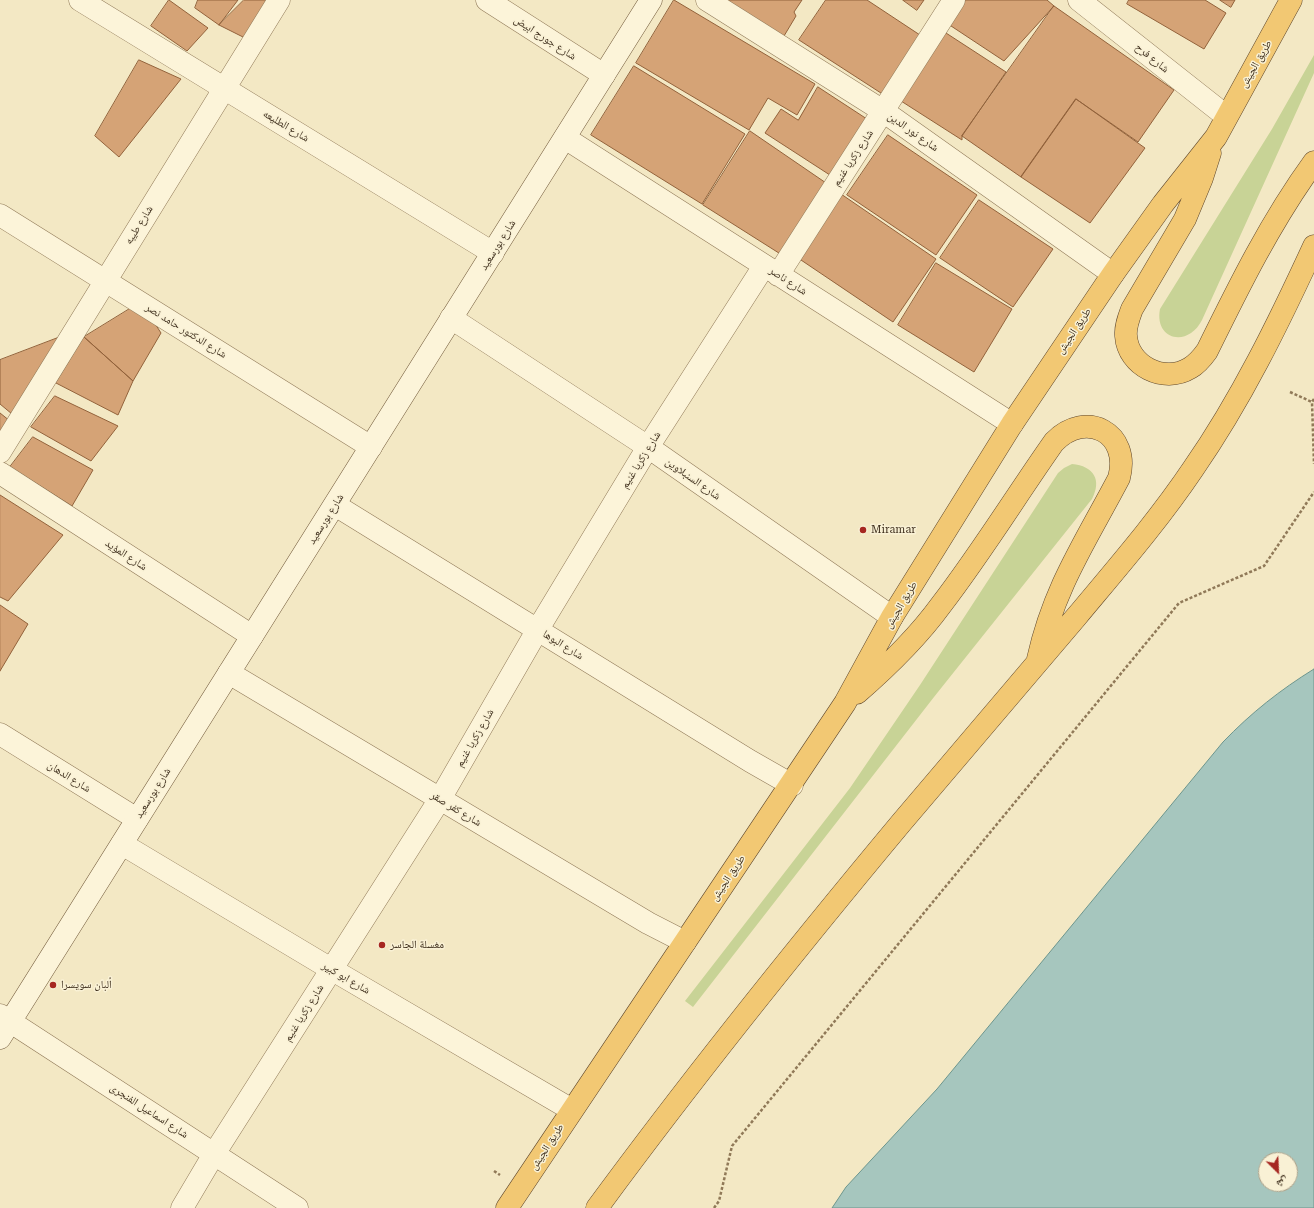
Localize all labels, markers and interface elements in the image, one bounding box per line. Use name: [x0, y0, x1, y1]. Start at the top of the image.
street label: شارع جورج ابيض: [511, 13, 579, 63]
street label: طريق الجيش: [1237, 38, 1275, 90]
street label: شارع فرح: [1132, 40, 1172, 76]
street label: شارع الطليعه: [260, 107, 312, 145]
street label: شارع نور الدين: [885, 110, 941, 154]
street label: شارع زكريا غنيم: [830, 127, 876, 189]
street label: شارع طيبه: [122, 203, 156, 247]
street label: شارع بورسعيد: [477, 217, 519, 273]
street label: شارع ناصر: [767, 264, 809, 298]
street label: شارع الدكتور حامد نصر: [143, 301, 229, 361]
street label: طريق الجيش: [1054, 305, 1094, 357]
street label: شارع زكريا غنيم: [618, 429, 664, 491]
street label: شارع السنبلاوين: [663, 455, 723, 503]
street label: شارع بورسعيد: [305, 491, 347, 547]
place label: Miramar: [871, 523, 916, 537]
marker: Miramar: [858, 525, 868, 535]
street label: شارع المؤيد: [103, 537, 149, 573]
street label: طريق الجيش: [882, 579, 920, 631]
street label: شارع البوها: [540, 627, 586, 663]
street label: شارع زكريا غنيم: [453, 707, 497, 769]
street label: شارع الدهان: [45, 759, 93, 795]
street label: شارع بورسعيد: [132, 765, 174, 821]
street label: شارع كفر صقر: [428, 789, 484, 829]
street label: طريق الجيش: [708, 852, 748, 904]
place label: مغسلة الجاسر: [390, 938, 444, 952]
marker: مغسلة الجاسر: [377, 940, 387, 950]
street label: شارع ابو كبير: [320, 959, 372, 997]
place label: ألبان سويسرا: [61, 978, 112, 992]
marker: ألبان سويسرا: [48, 980, 58, 990]
street label: شارع زكريا غنيم: [281, 982, 327, 1044]
street label: شارع اسماعيل الفنجرى: [107, 1081, 191, 1141]
street label: طريق الجيش: [527, 1121, 567, 1173]
north arrow: [1258, 1152, 1298, 1192]
text: ش: [1275, 1174, 1291, 1191]

